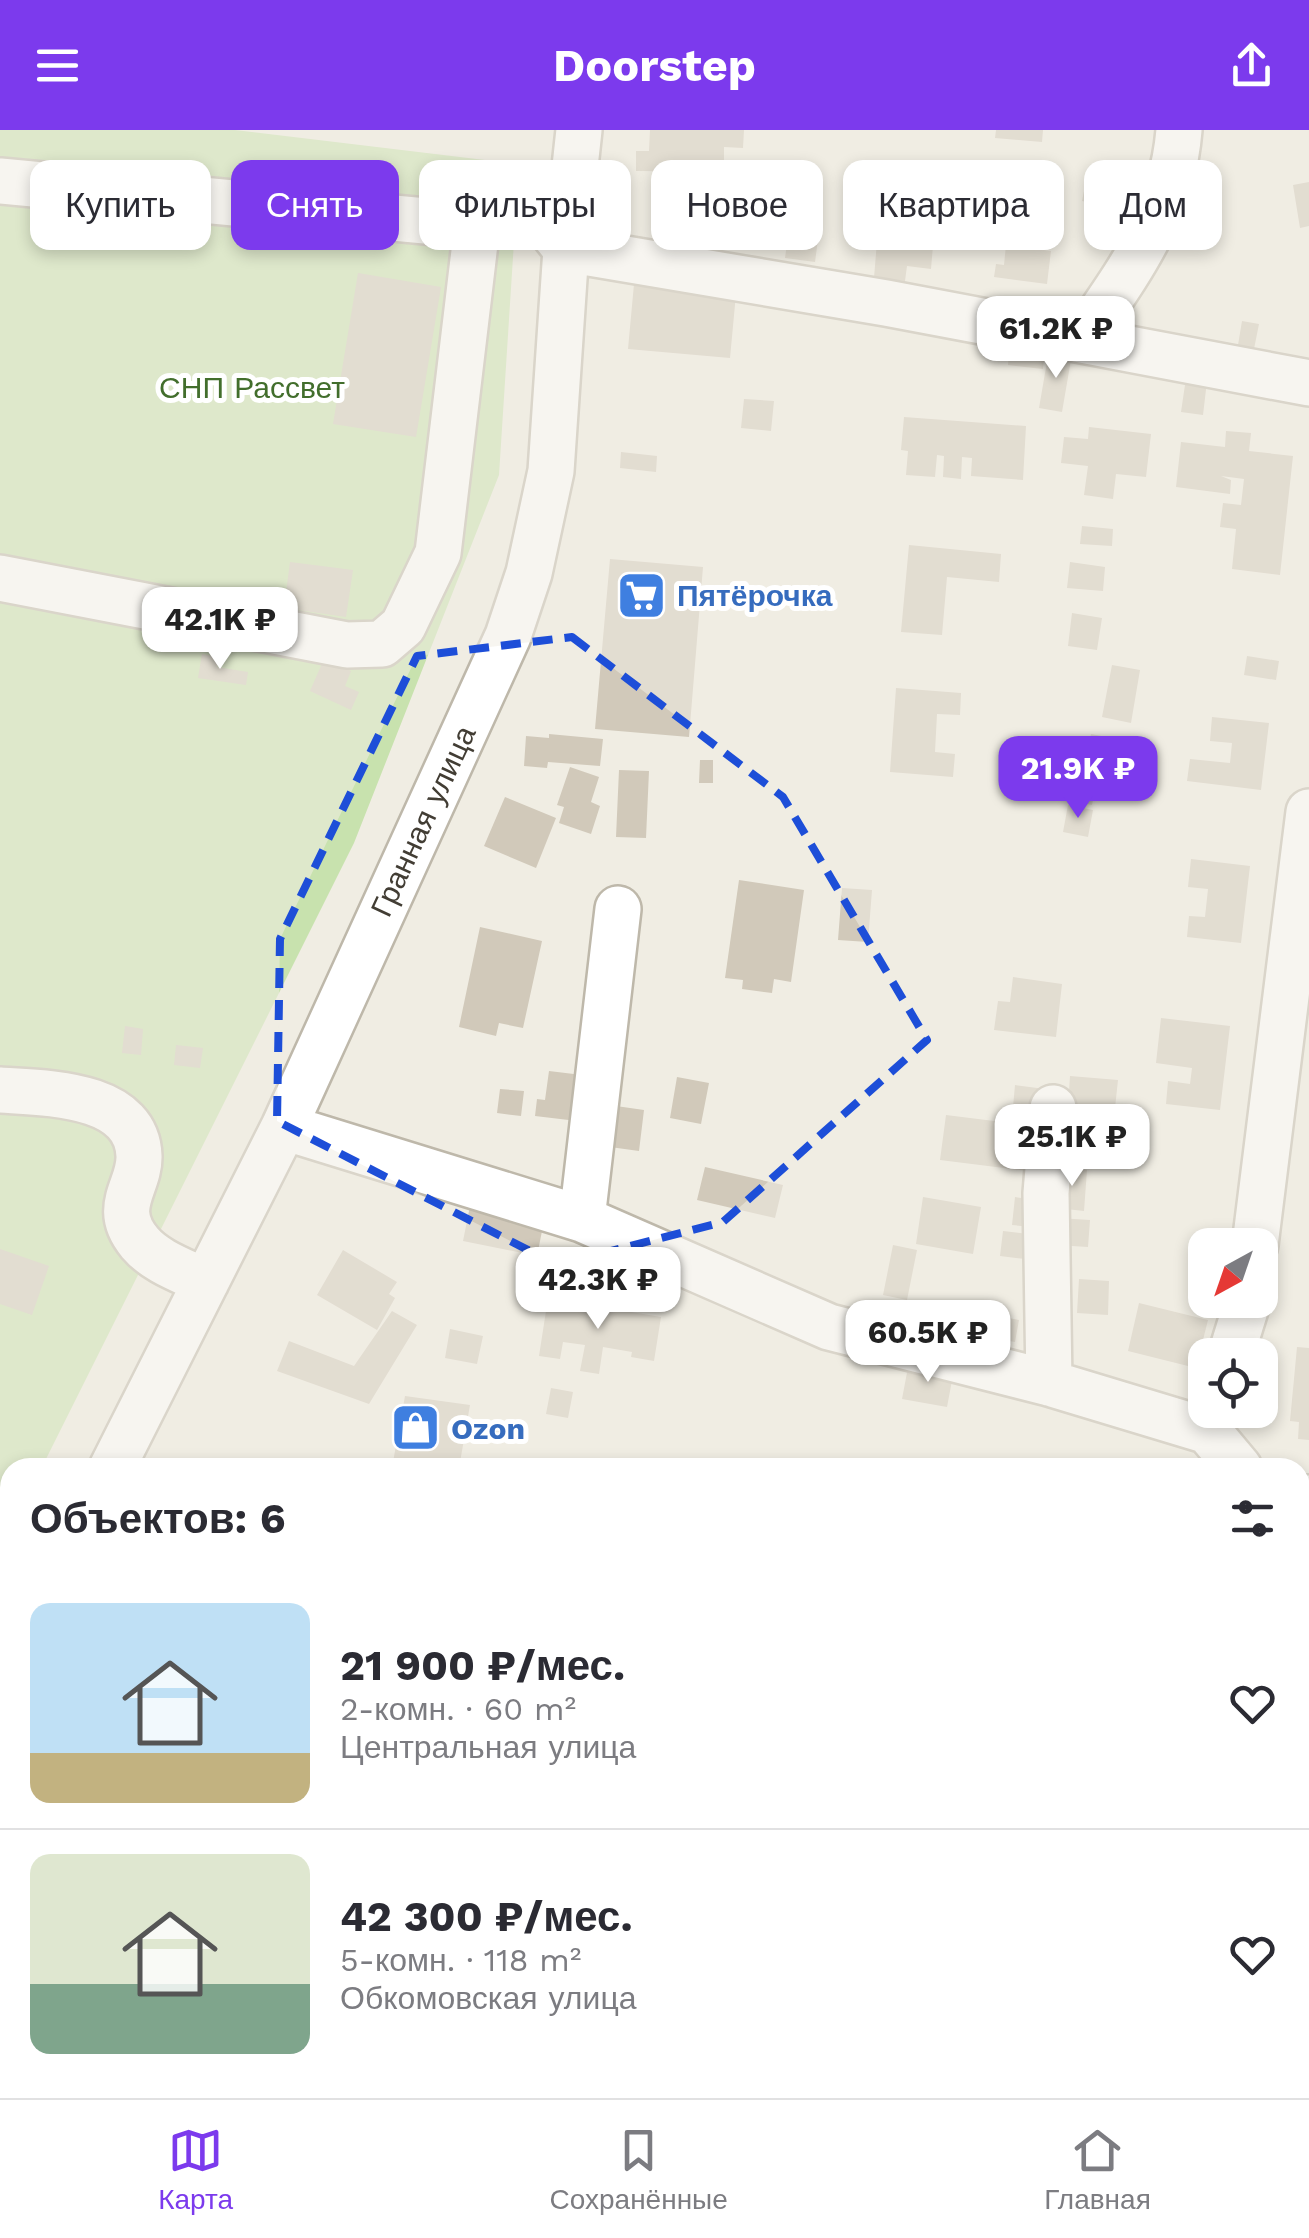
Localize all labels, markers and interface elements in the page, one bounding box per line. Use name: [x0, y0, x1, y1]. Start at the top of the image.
icon: menu: [30, 38, 85, 93]
icon: share: [1224, 38, 1279, 93]
text: Doorstep: [553, 39, 756, 92]
chip: Купить: [30, 160, 211, 250]
chip: Снять: [231, 160, 399, 250]
chip: Фильтры: [419, 160, 631, 250]
chip: Новое: [651, 160, 823, 250]
chip: Квартира: [843, 160, 1064, 250]
chip: Дом: [1084, 160, 1222, 250]
pin: 61.2K ₽: [964, 296, 1148, 381]
text: 61.2K ₽: [999, 309, 1113, 347]
park label: СНП Рассвет: [159, 370, 345, 405]
supermarket icon: Пятёрочка: [616, 569, 668, 621]
place label: Пятёрочка: [677, 578, 833, 613]
pin: 42.1K ₽: [128, 587, 312, 672]
text: 42.1K ₽: [164, 600, 276, 638]
street label: Гранная улица: [363, 720, 483, 922]
pin: 21.9K ₽: [986, 736, 1170, 821]
text: 21.9K ₽: [1020, 749, 1136, 787]
pin: 25.1K ₽: [980, 1104, 1164, 1189]
text: 25.1K ₽: [1017, 1117, 1127, 1155]
north arrow: [1188, 1228, 1278, 1318]
map controls: [1188, 1228, 1278, 1428]
pin: 42.3K ₽: [506, 1247, 690, 1332]
text: 42.3K ₽: [538, 1260, 658, 1298]
pin: 60.5K ₽: [836, 1300, 1020, 1385]
text: 60.5K ₽: [867, 1313, 989, 1351]
button: locate: [1188, 1338, 1278, 1428]
shop icon: Ozon: [390, 1402, 442, 1454]
place label: Ozon: [451, 1411, 525, 1446]
icon: filters: [1225, 1491, 1280, 1546]
text: Объектов: 6: [30, 1494, 286, 1543]
text: 21 900 ₽/мес.: [340, 1641, 625, 1690]
icon: home: [110, 1643, 230, 1763]
icon: heart: [1225, 1676, 1280, 1731]
text: 2-комн. · 60 m²: [340, 1690, 576, 1728]
text: Центральная улица: [340, 1728, 636, 1766]
text: 42 300 ₽/мес.: [340, 1892, 633, 1941]
icon: home: [110, 1894, 230, 2014]
icon: heart: [1225, 1927, 1280, 1982]
text: 5-комн. · 118 m²: [340, 1941, 581, 1979]
text: Обкомовская улица: [340, 1979, 637, 2017]
tab: Карта: [158, 2123, 233, 2216]
tab: Сохранённые: [550, 2123, 728, 2216]
tab: Главная: [1044, 2123, 1151, 2216]

